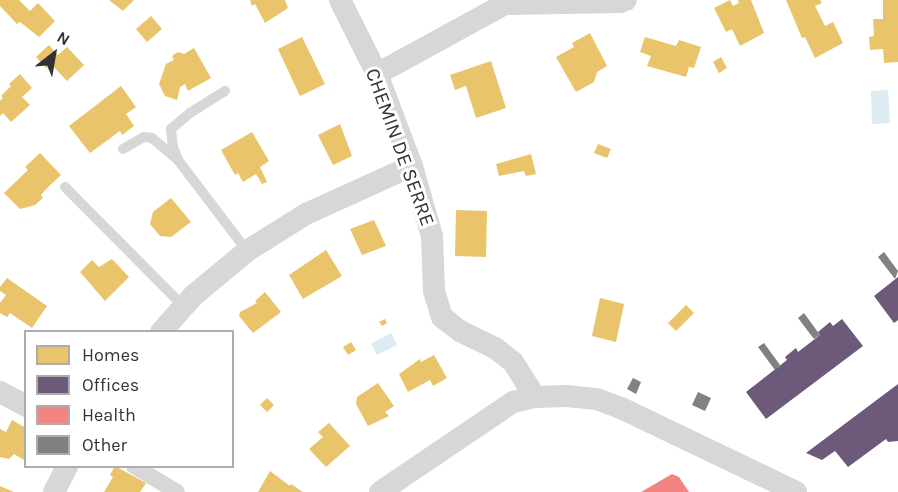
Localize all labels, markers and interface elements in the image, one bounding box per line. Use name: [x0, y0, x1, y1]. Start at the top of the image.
north arrow: [24, 24, 84, 84]
text: N: [54, 27, 73, 49]
street label: CHEMIN DE SERRE: [360, 65, 440, 229]
legend: [24, 330, 234, 468]
text: Homes: [82, 344, 139, 366]
text: Offices: [82, 374, 139, 396]
text: Health: [82, 404, 136, 426]
text: Other: [82, 434, 127, 456]

